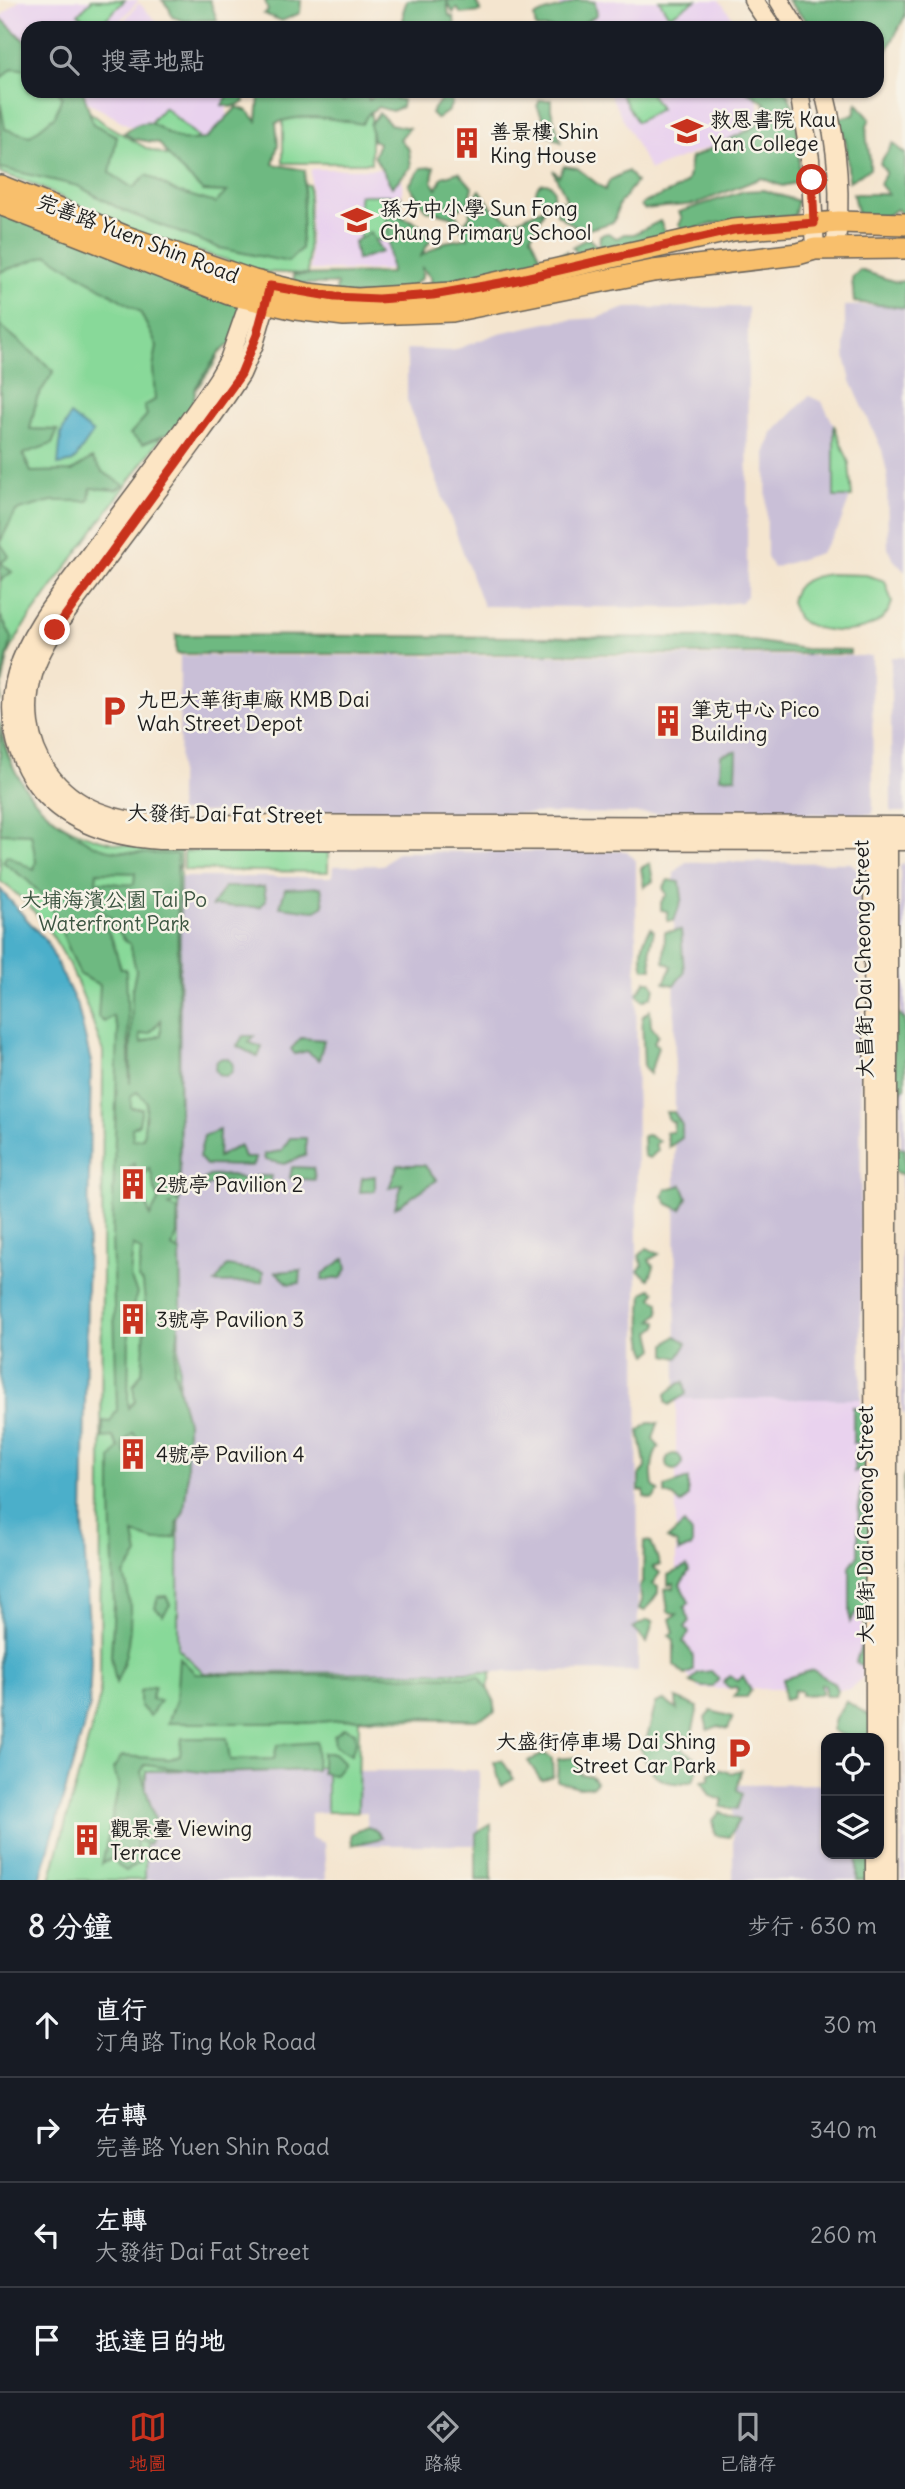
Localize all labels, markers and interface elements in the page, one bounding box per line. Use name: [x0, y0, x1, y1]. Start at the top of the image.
search box: [21, 21, 884, 98]
icon: search: [45, 41, 83, 79]
text: 搜尋地點: [101, 44, 205, 77]
place label: 救恩書院 Kau Yan College: [710, 106, 836, 157]
school or university icon: 救恩書院 Kau Yan College: [670, 114, 704, 148]
place label: 善景樓 Shin King House: [490, 118, 599, 169]
building icon: 善景樓 Shin King House: [450, 126, 484, 160]
route start: [796, 164, 827, 195]
street label: 完善路 Yuen Shin Road: [33, 187, 243, 289]
place label: 孫方中小學 Sun Fong Chung Primary School: [380, 195, 592, 246]
school or university icon: 孫方中小學 Sun Fong Chung Primary School: [340, 203, 374, 237]
route end: [39, 614, 70, 645]
place label: 九巴大華街車廠 KMB Dai Wah Street Depot: [137, 686, 369, 737]
parking icon: 九巴大華街車廠 KMB Dai Wah Street Depot: [97, 694, 131, 728]
place label: 筆克中心 Pico Building: [691, 696, 820, 747]
building icon: 筆克中心 Pico Building: [651, 704, 685, 738]
street label: 大發街 Dai Fat Street: [127, 799, 323, 829]
street label: 大昌街 Dai Cheong Street: [847, 840, 879, 1078]
park label: 大埔海濱公園 Tai Po Waterfront Park: [21, 886, 207, 937]
building icon: 2號亭 Pavilion 2: [116, 1167, 150, 1201]
place label: 2號亭 Pavilion 2: [156, 1171, 303, 1198]
building icon: 3號亭 Pavilion 3: [116, 1302, 150, 1336]
place label: 3號亭 Pavilion 3: [156, 1306, 304, 1333]
street label: 大昌街 Dai Cheong Street: [852, 1406, 879, 1644]
building icon: 4號亭 Pavilion 4: [116, 1437, 150, 1471]
place label: 4號亭 Pavilion 4: [156, 1441, 305, 1468]
place label: 大盛街停車場 Dai Shing Street Car Park: [496, 1728, 716, 1779]
map controls: [821, 1733, 884, 1859]
button: locate: [821, 1733, 884, 1796]
parking icon: 大盛街停車場 Dai Shing Street Car Park: [722, 1736, 756, 1770]
button: layers: [821, 1796, 884, 1859]
place label: 觀景臺 Viewing Terrace: [110, 1815, 252, 1866]
building icon: 觀景臺 Viewing Terrace: [70, 1823, 104, 1857]
text: 8 分鐘: [28, 1907, 112, 1945]
text: 步行 · 630 m: [748, 1911, 877, 1940]
text: 直行: [95, 1993, 147, 2026]
icon: ahead: [28, 2006, 66, 2044]
text: 30 m: [823, 2010, 877, 2039]
text: 汀角路 Ting Kok Road: [95, 2027, 316, 2056]
text: 右轉: [95, 2098, 147, 2131]
icon: right: [28, 2111, 66, 2149]
text: 340 m: [810, 2115, 877, 2144]
text: 完善路 Yuen Shin Road: [95, 2132, 329, 2161]
text: 左轉: [95, 2203, 147, 2236]
icon: left: [28, 2216, 66, 2254]
text: 260 m: [810, 2220, 877, 2249]
text: 大發街 Dai Fat Street: [95, 2237, 309, 2266]
icon: arrive: [28, 2321, 66, 2359]
text: 抵達目的地: [95, 2324, 225, 2357]
tab: 地圖: [129, 2408, 167, 2475]
tab: 路線: [424, 2408, 462, 2475]
tab: 已儲存: [719, 2408, 776, 2475]

